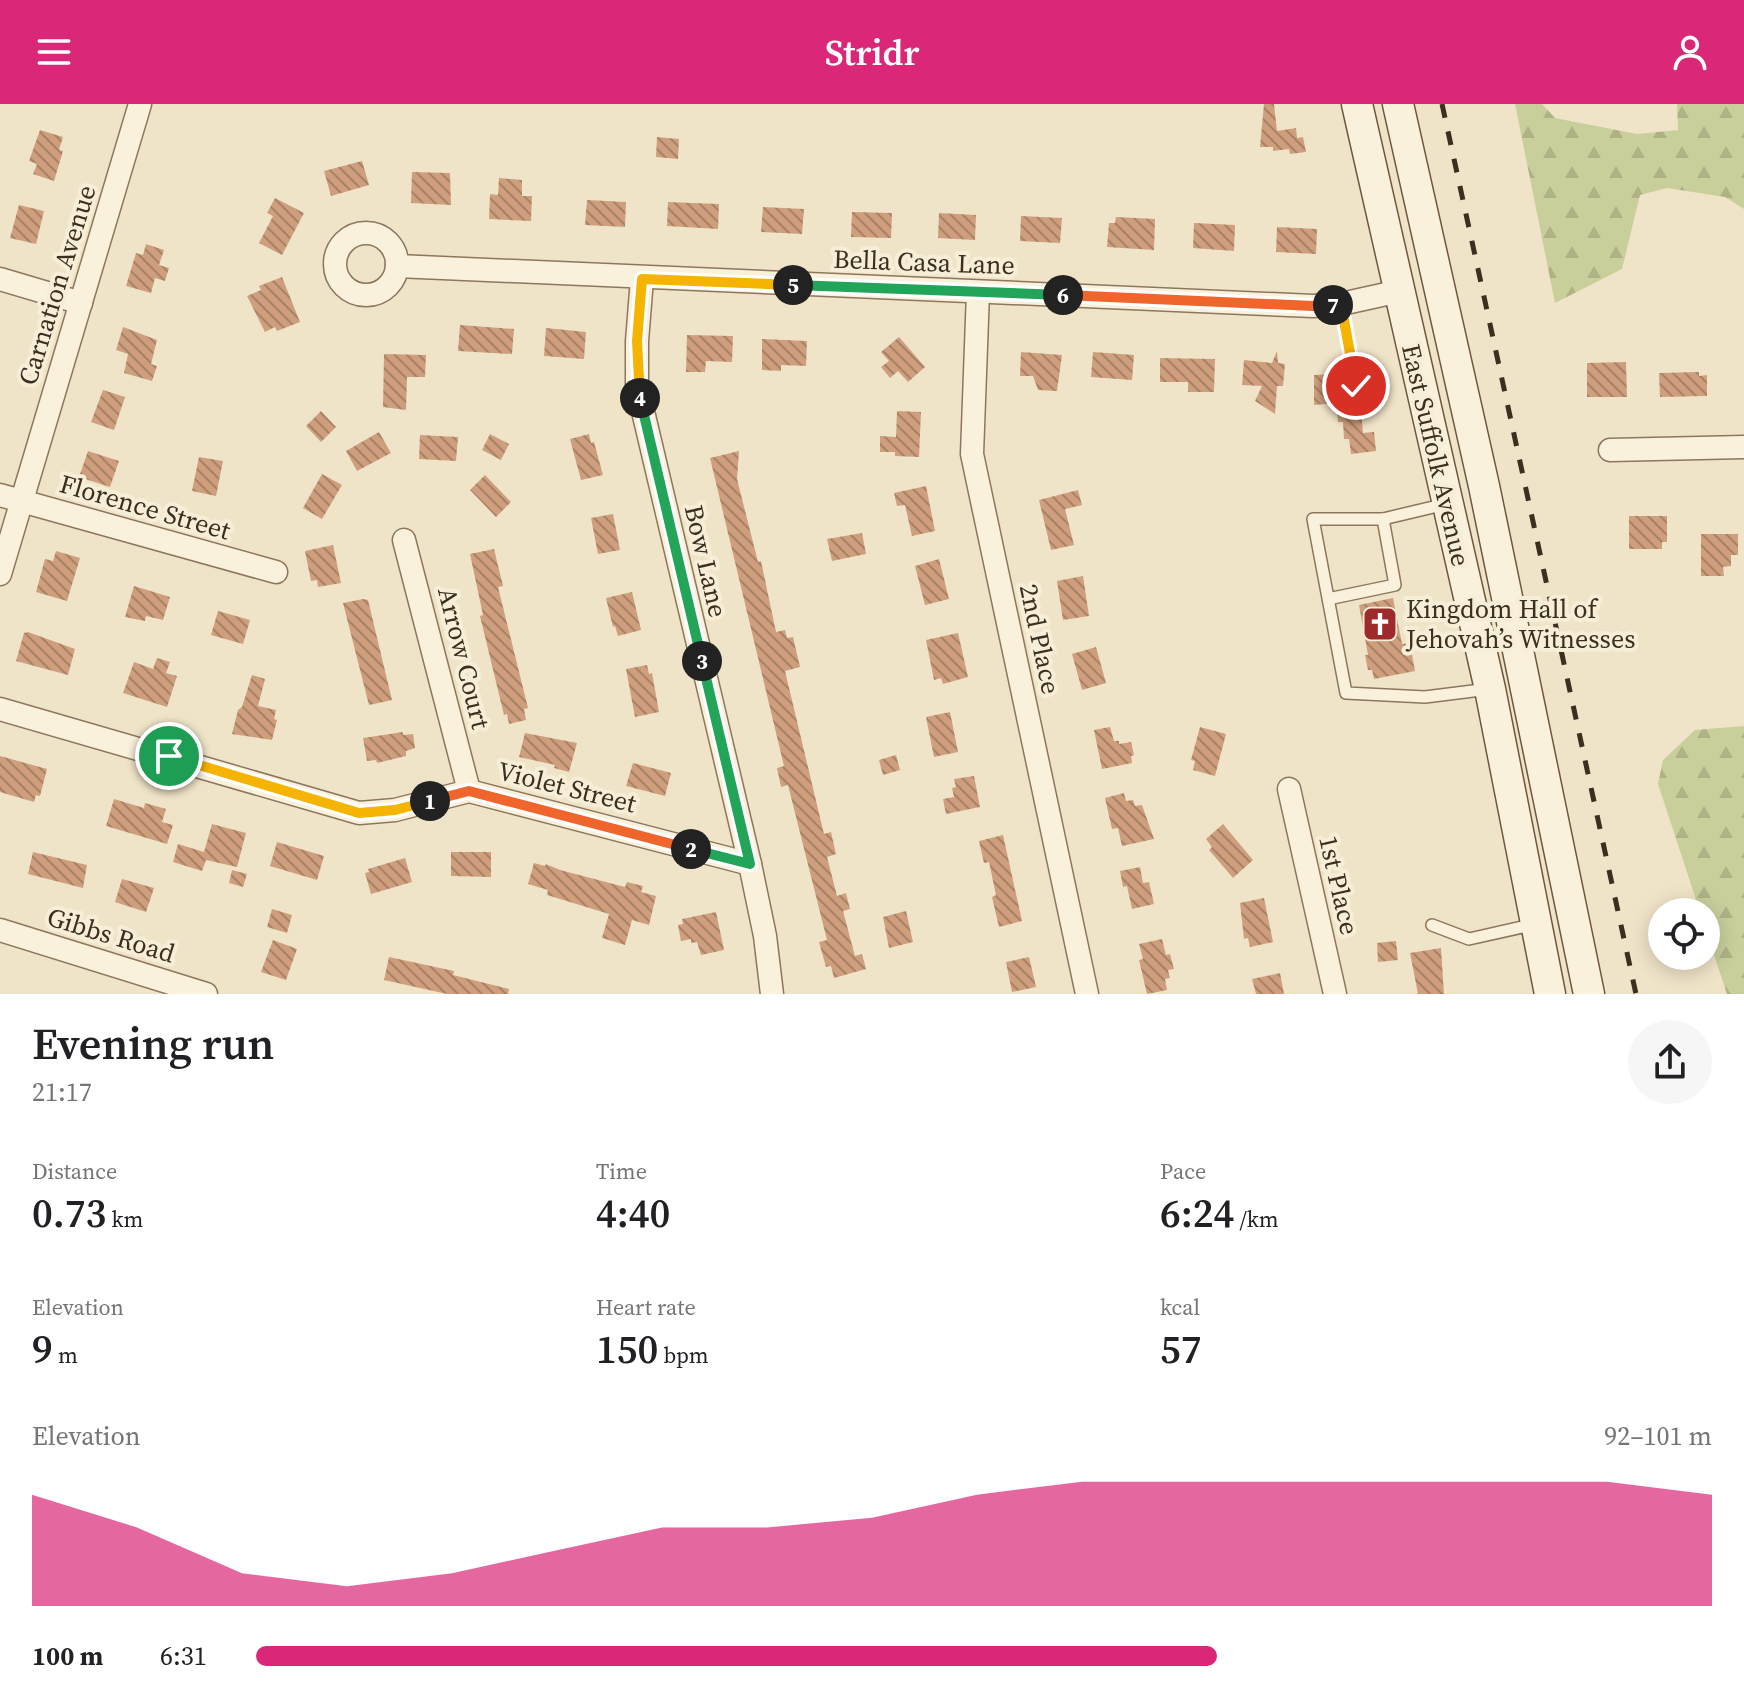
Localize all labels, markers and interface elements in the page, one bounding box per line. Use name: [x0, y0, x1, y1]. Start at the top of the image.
text: Stridr: [825, 28, 919, 77]
icon: menu: [32, 30, 76, 74]
icon: person: [1668, 30, 1712, 74]
street label: Carnation Avenue: [10, 181, 104, 389]
street label: Bella Casa Lane: [833, 241, 1015, 283]
pin: 5: [773, 265, 813, 305]
text: 5: [787, 270, 799, 300]
pin: 6: [1043, 275, 1083, 315]
text: 6: [1057, 280, 1069, 310]
pin: 7: [1313, 285, 1353, 325]
text: 7: [1327, 290, 1339, 320]
street label: East Suffolk Avenue: [1393, 340, 1479, 570]
pin: [1322, 352, 1390, 420]
icon: check: [1334, 364, 1378, 408]
pin: 4: [620, 378, 660, 418]
text: 4: [634, 383, 646, 413]
street label: Florence Street: [55, 465, 235, 549]
street label: Bow Lane: [676, 501, 736, 621]
street label: 2nd Place: [1011, 581, 1069, 697]
street label: Arrow Court: [429, 583, 499, 733]
place label: Kingdom Hall of Jehovah’s Witnesses: [1405, 591, 1635, 657]
church icon: Kingdom Hall of Jehovah’s Witnesses: [1361, 605, 1399, 643]
pin: 3: [682, 641, 722, 681]
text: 3: [696, 646, 708, 676]
pin: [135, 722, 203, 790]
icon: arrive: [147, 734, 191, 778]
street label: Violet Street: [494, 752, 640, 822]
pin: 1: [410, 781, 450, 821]
text: 1: [424, 786, 436, 816]
pin: 2: [671, 829, 711, 869]
street label: 1st Place: [1310, 832, 1368, 938]
text: 2: [685, 834, 697, 864]
map controls: [1648, 898, 1720, 970]
button: locate: [1648, 898, 1720, 970]
street label: Gibbs Road: [43, 899, 179, 972]
text: Evening run: [32, 1013, 274, 1074]
button: share: [1628, 1020, 1712, 1104]
text: 21:17: [32, 1074, 92, 1110]
text: Distance: [32, 1156, 117, 1186]
text: Time: [596, 1156, 647, 1186]
text: Pace: [1160, 1156, 1206, 1186]
text: 0.73: [32, 1186, 106, 1240]
text: 4:40: [596, 1186, 670, 1240]
text: 6:24: [1160, 1186, 1234, 1240]
text: km: [106, 1204, 143, 1234]
text: /km: [1234, 1204, 1279, 1234]
text: Elevation: [32, 1292, 124, 1322]
text: Heart rate: [596, 1292, 696, 1322]
text: kcal: [1160, 1292, 1200, 1322]
text: 9: [32, 1322, 53, 1376]
text: 150: [596, 1322, 658, 1376]
text: 57: [1160, 1322, 1202, 1376]
text: m: [53, 1340, 78, 1370]
text: bpm: [658, 1340, 709, 1370]
text: Elevation: [32, 1418, 141, 1454]
text: 92–101 m: [1604, 1418, 1712, 1454]
text: 100 m: [32, 1638, 103, 1674]
text: 6:31: [160, 1638, 207, 1674]

